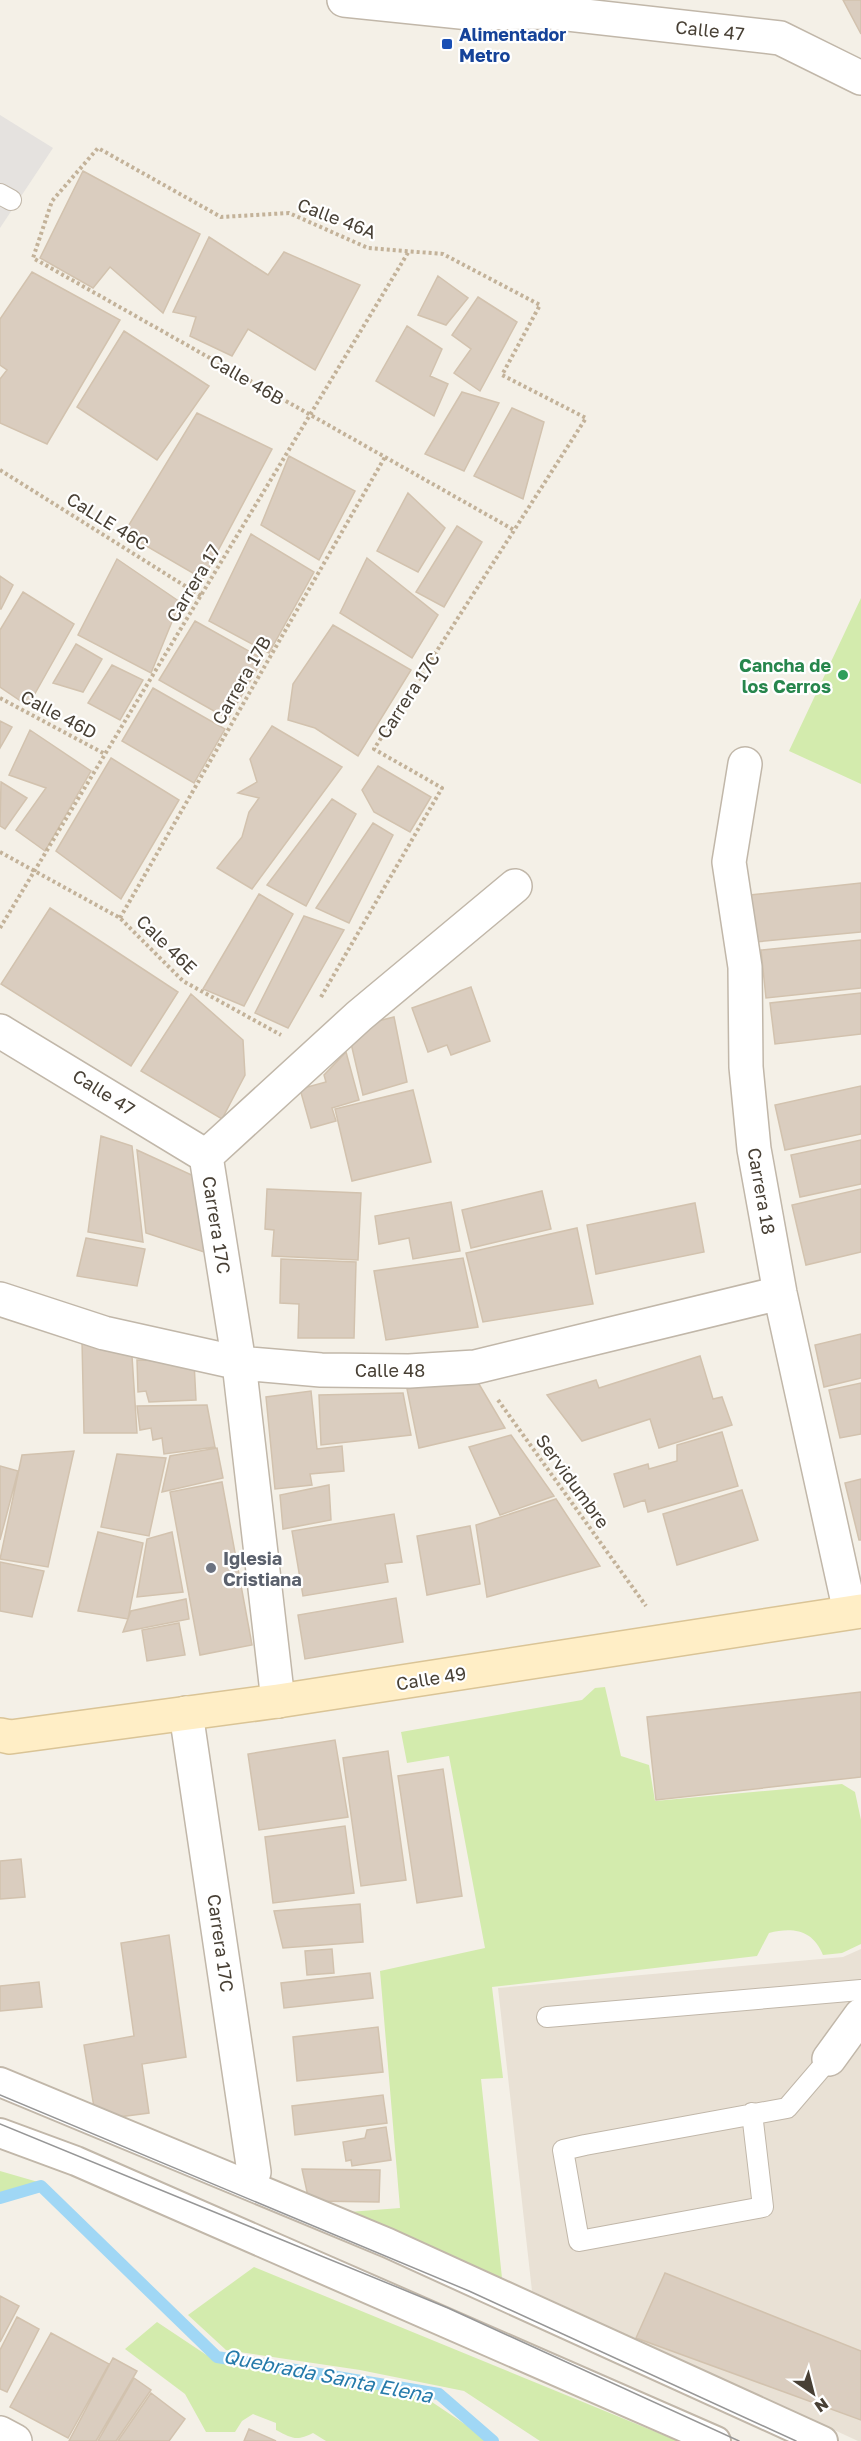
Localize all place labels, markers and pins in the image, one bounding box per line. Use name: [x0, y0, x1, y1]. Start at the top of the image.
place label: Alimentador Metro: [459, 23, 566, 66]
marker: Alimentador Metro: [440, 37, 454, 51]
place label: Cancha de los Cerros: [739, 654, 831, 697]
marker: Cancha de los Cerros: [836, 668, 850, 682]
place label: Iglesia Cristiana: [223, 1547, 302, 1590]
marker: Iglesia Cristiana: [204, 1561, 218, 1575]

